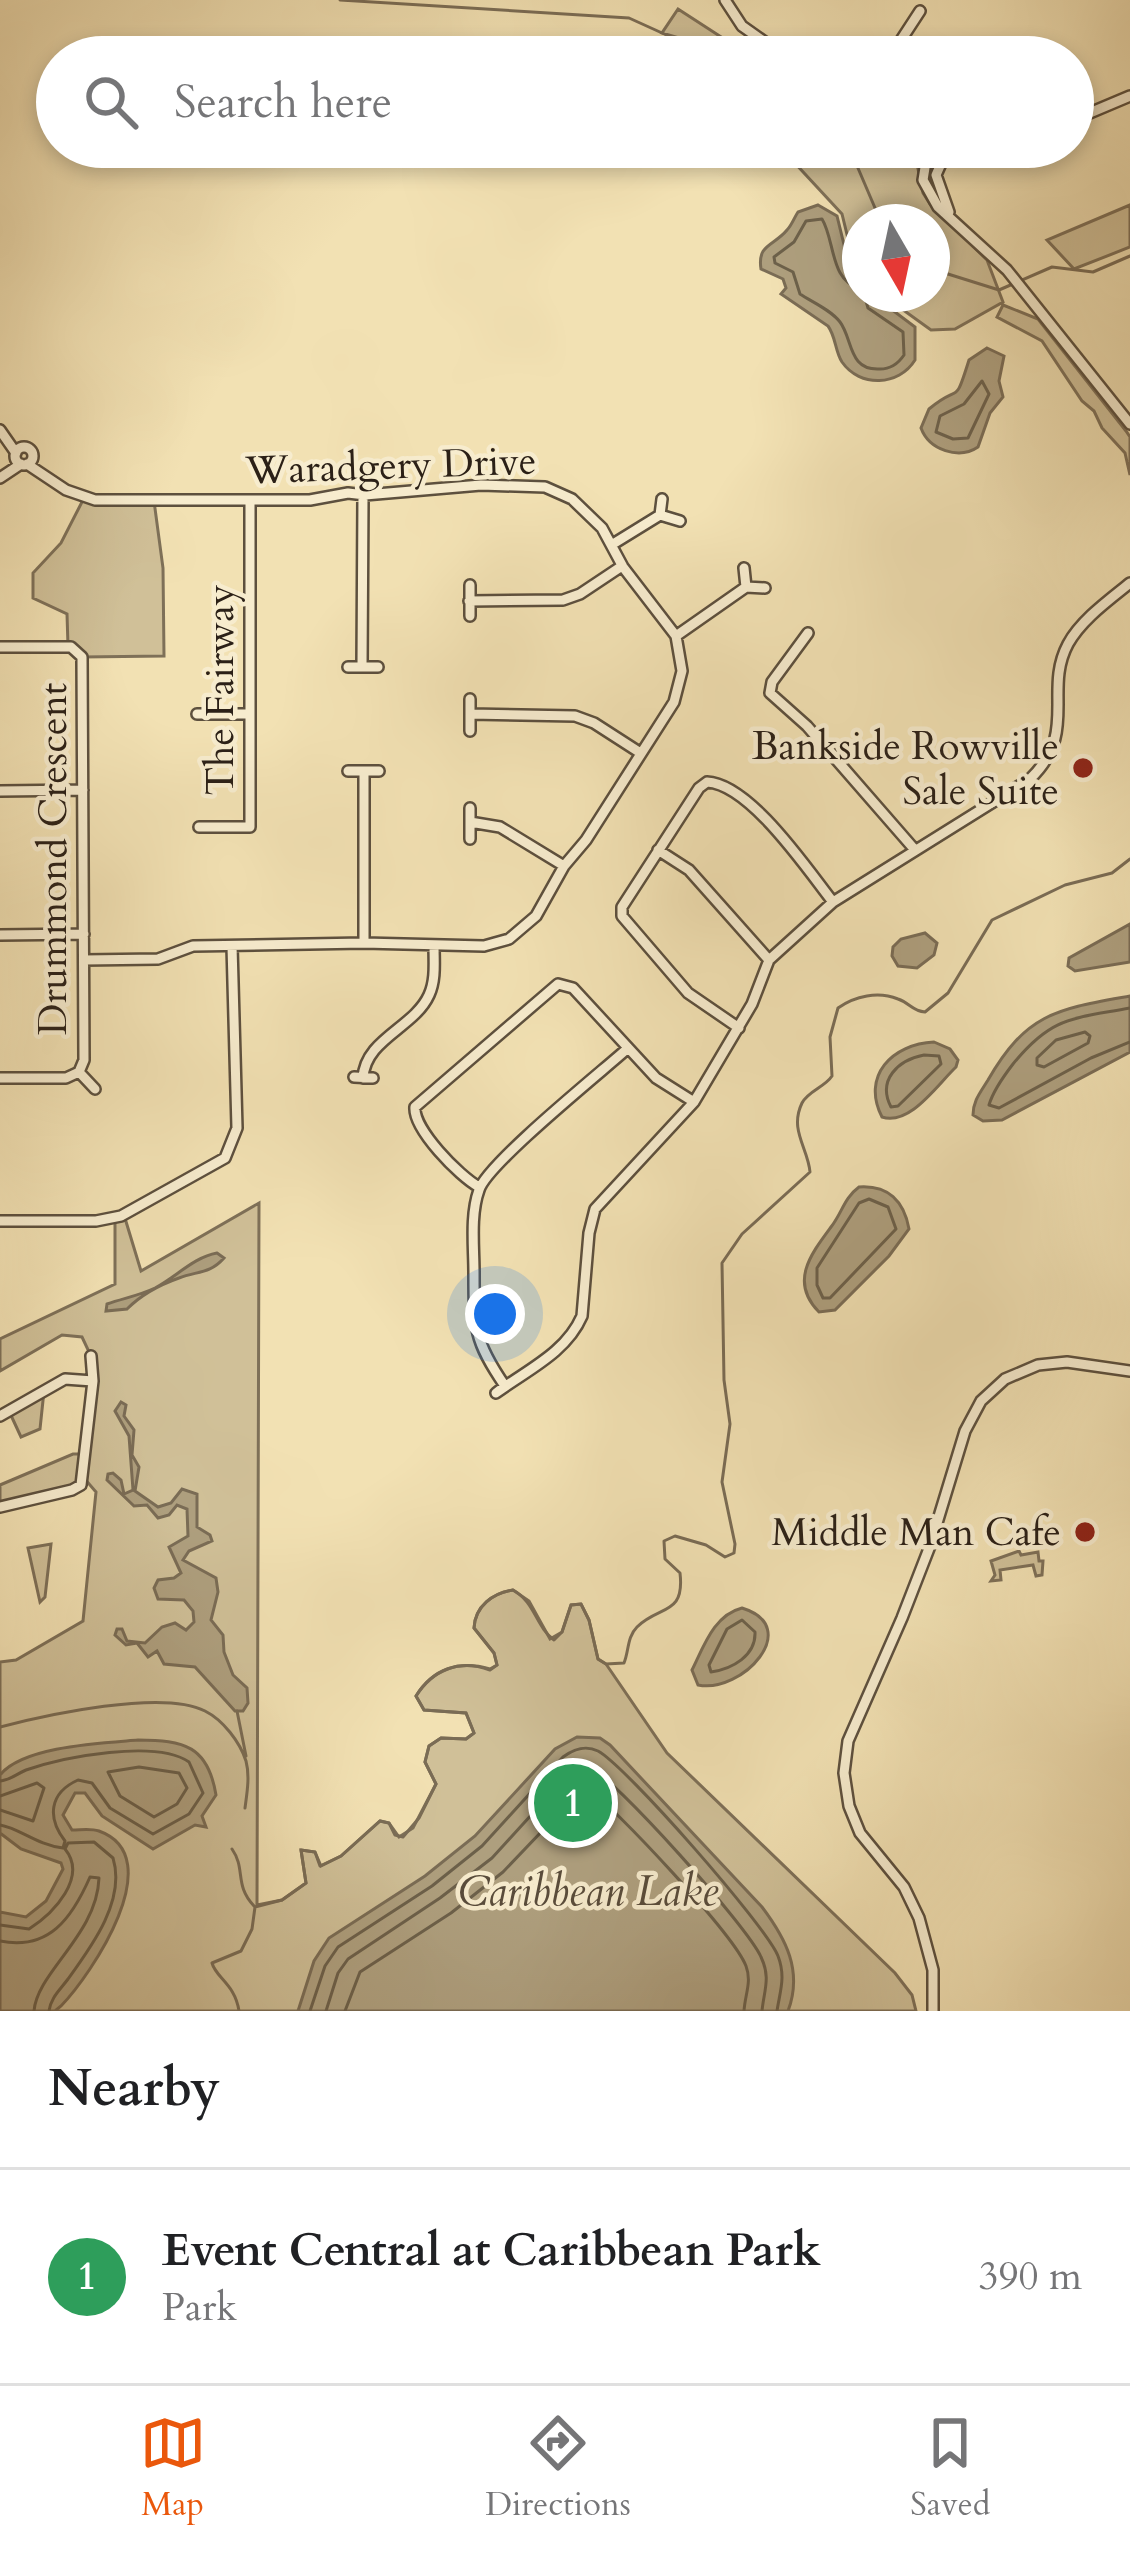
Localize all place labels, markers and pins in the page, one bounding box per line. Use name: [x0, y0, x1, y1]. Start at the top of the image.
place label: Bankside Rowville Sale Suite: [752, 720, 1059, 818]
marker: Bankside Rowville Sale Suite: [1070, 755, 1096, 781]
place label: Middle Man Cafe: [771, 1506, 1061, 1559]
marker: Middle Man Cafe: [1072, 1519, 1098, 1545]
pin: 1: [534, 1758, 612, 1848]

